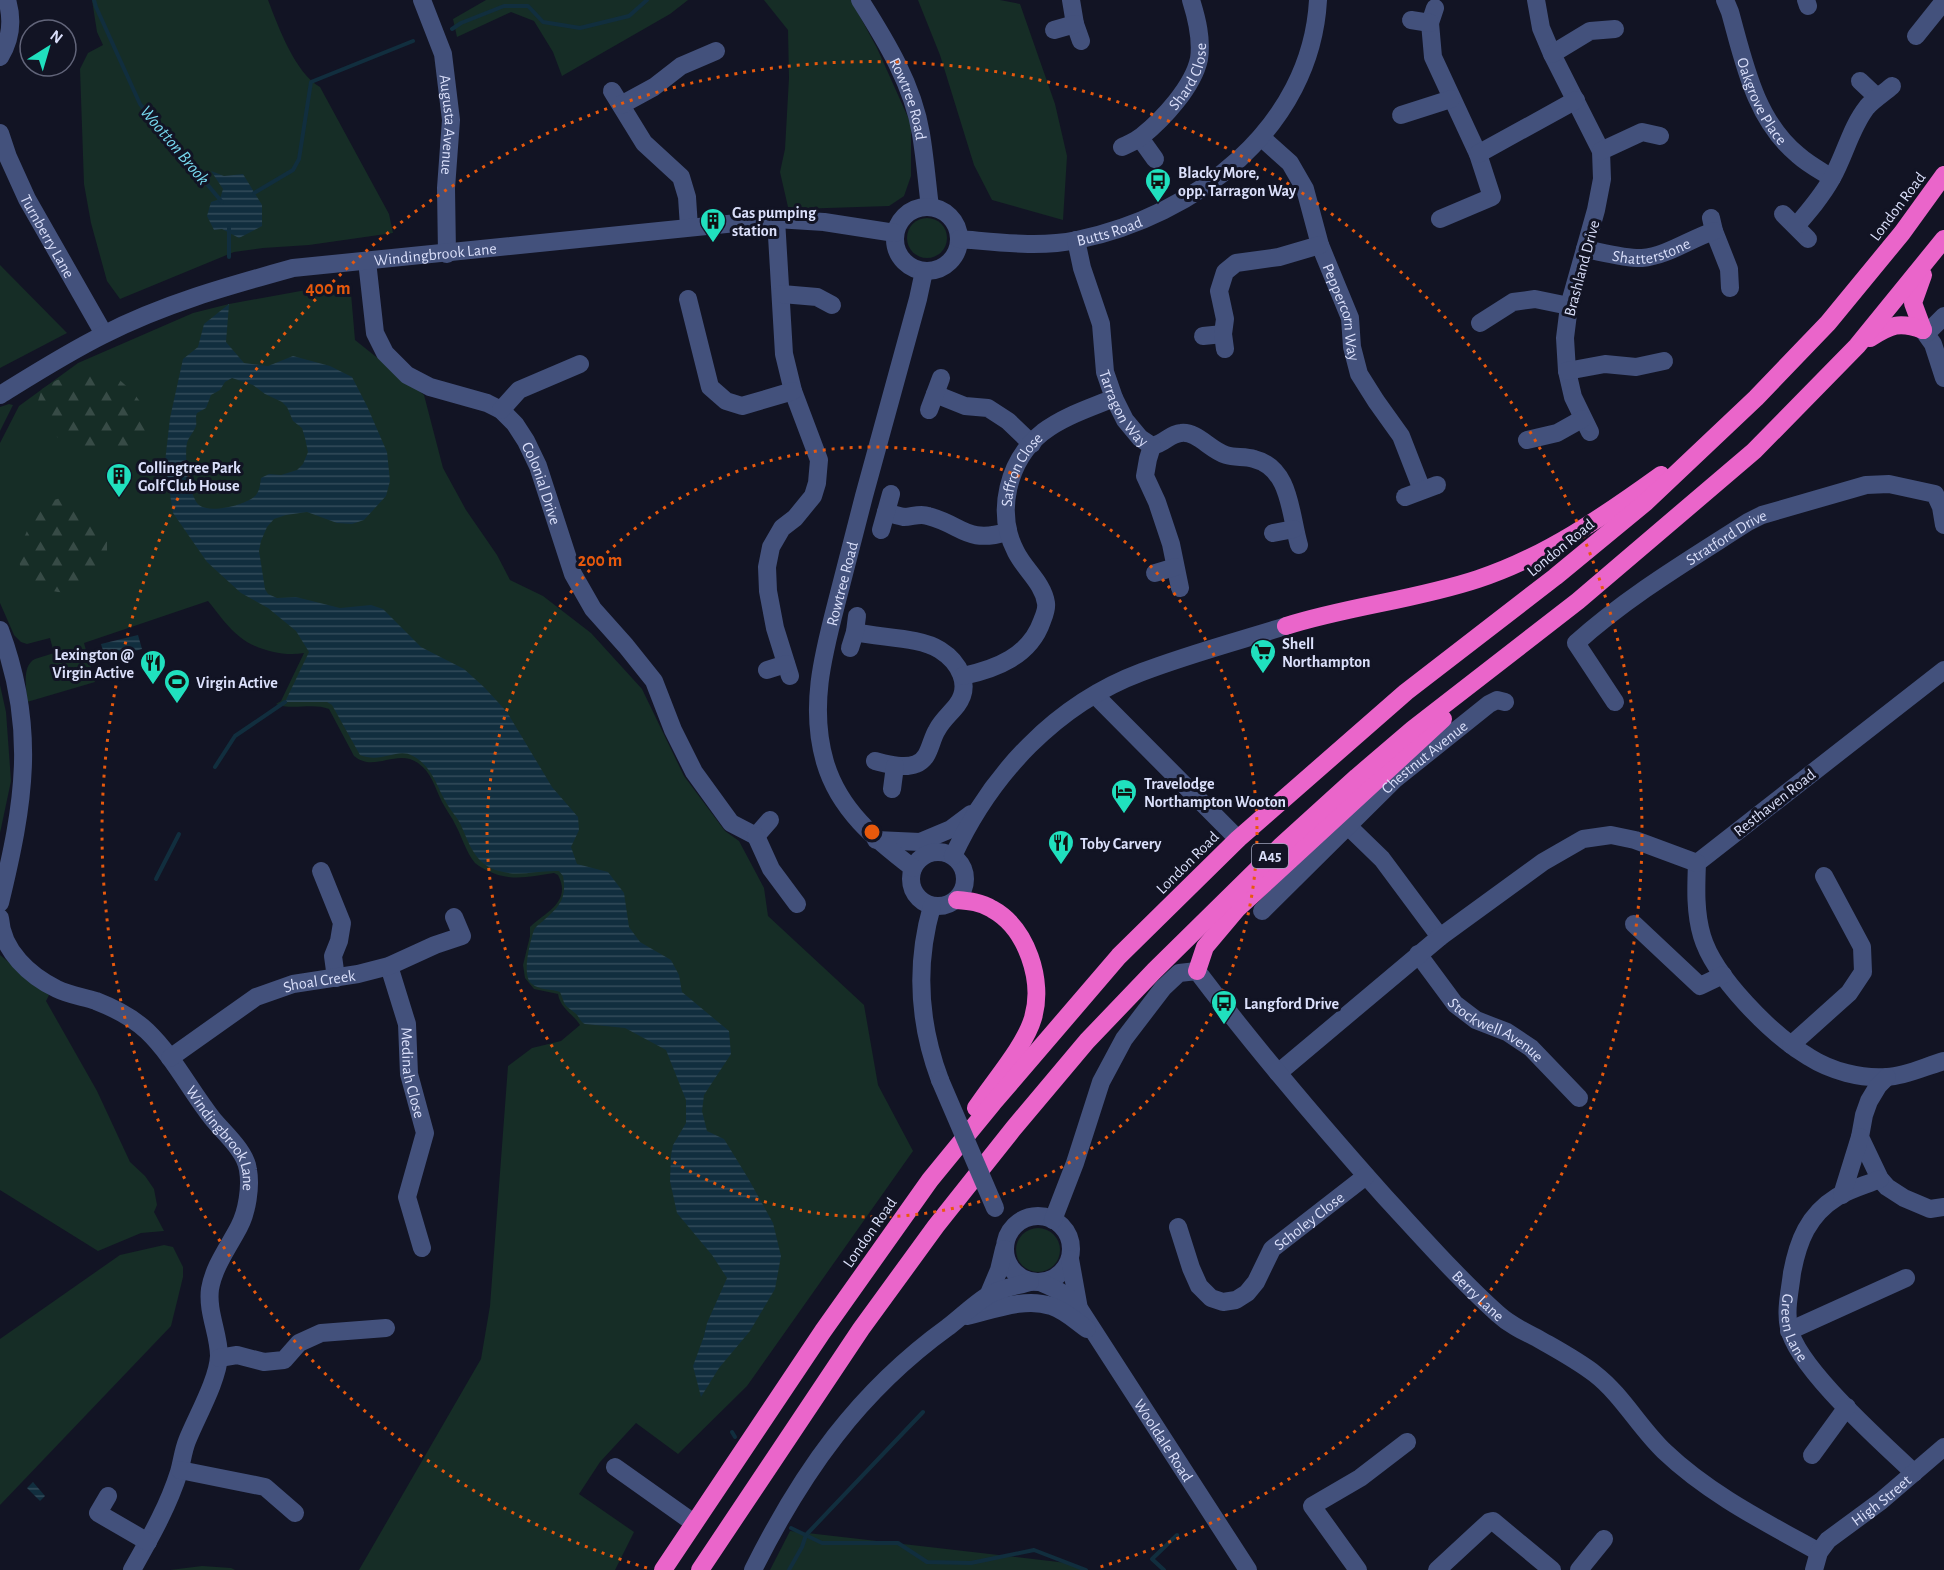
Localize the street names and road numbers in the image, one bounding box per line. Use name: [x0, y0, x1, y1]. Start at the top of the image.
street label: Shard Close: [1166, 43, 1209, 113]
street label: Rowtree Road: [886, 55, 929, 141]
street label: Oakgrove Place: [1734, 56, 1790, 148]
street label: Augusta Avenue: [437, 74, 458, 175]
street label: London Road: [1867, 169, 1929, 244]
street label: Turnberry Lane: [17, 192, 77, 281]
street label: Butts Road: [1075, 214, 1145, 249]
street label: Brashland Drive: [1561, 219, 1602, 318]
street label: Shatterstone: [1611, 235, 1693, 267]
street label: Windingbrook Lane: [373, 240, 497, 269]
street label: Peppercorn Way: [1319, 261, 1362, 363]
street label: Tarragon Way: [1096, 368, 1151, 451]
street label: Saffron Close: [999, 430, 1046, 507]
street label: Colonial Drive: [519, 440, 563, 527]
street label: Stratford Drive: [1683, 507, 1768, 568]
street label: London Road: [1524, 516, 1597, 580]
street label: Rowtree Road: [824, 540, 861, 628]
street label: Chestnut Avenue: [1378, 718, 1471, 797]
street label: Resthaven Road: [1731, 766, 1818, 840]
street label: London Road: [1153, 828, 1222, 897]
road number: A45: [1252, 844, 1288, 868]
street label: Shoal Creek: [281, 967, 357, 996]
street label: Stockwell Avenue: [1444, 995, 1546, 1065]
street label: Medinah Close: [398, 1027, 428, 1120]
street label: Windingbrook Lane: [183, 1083, 256, 1191]
street label: Scholey Close: [1271, 1189, 1347, 1253]
street label: London Road: [840, 1195, 900, 1270]
street label: Berry Lane: [1449, 1268, 1507, 1325]
street label: Green Lane: [1778, 1293, 1811, 1365]
street label: Wooldale Road: [1131, 1396, 1196, 1485]
street label: High Street: [1849, 1472, 1914, 1529]

